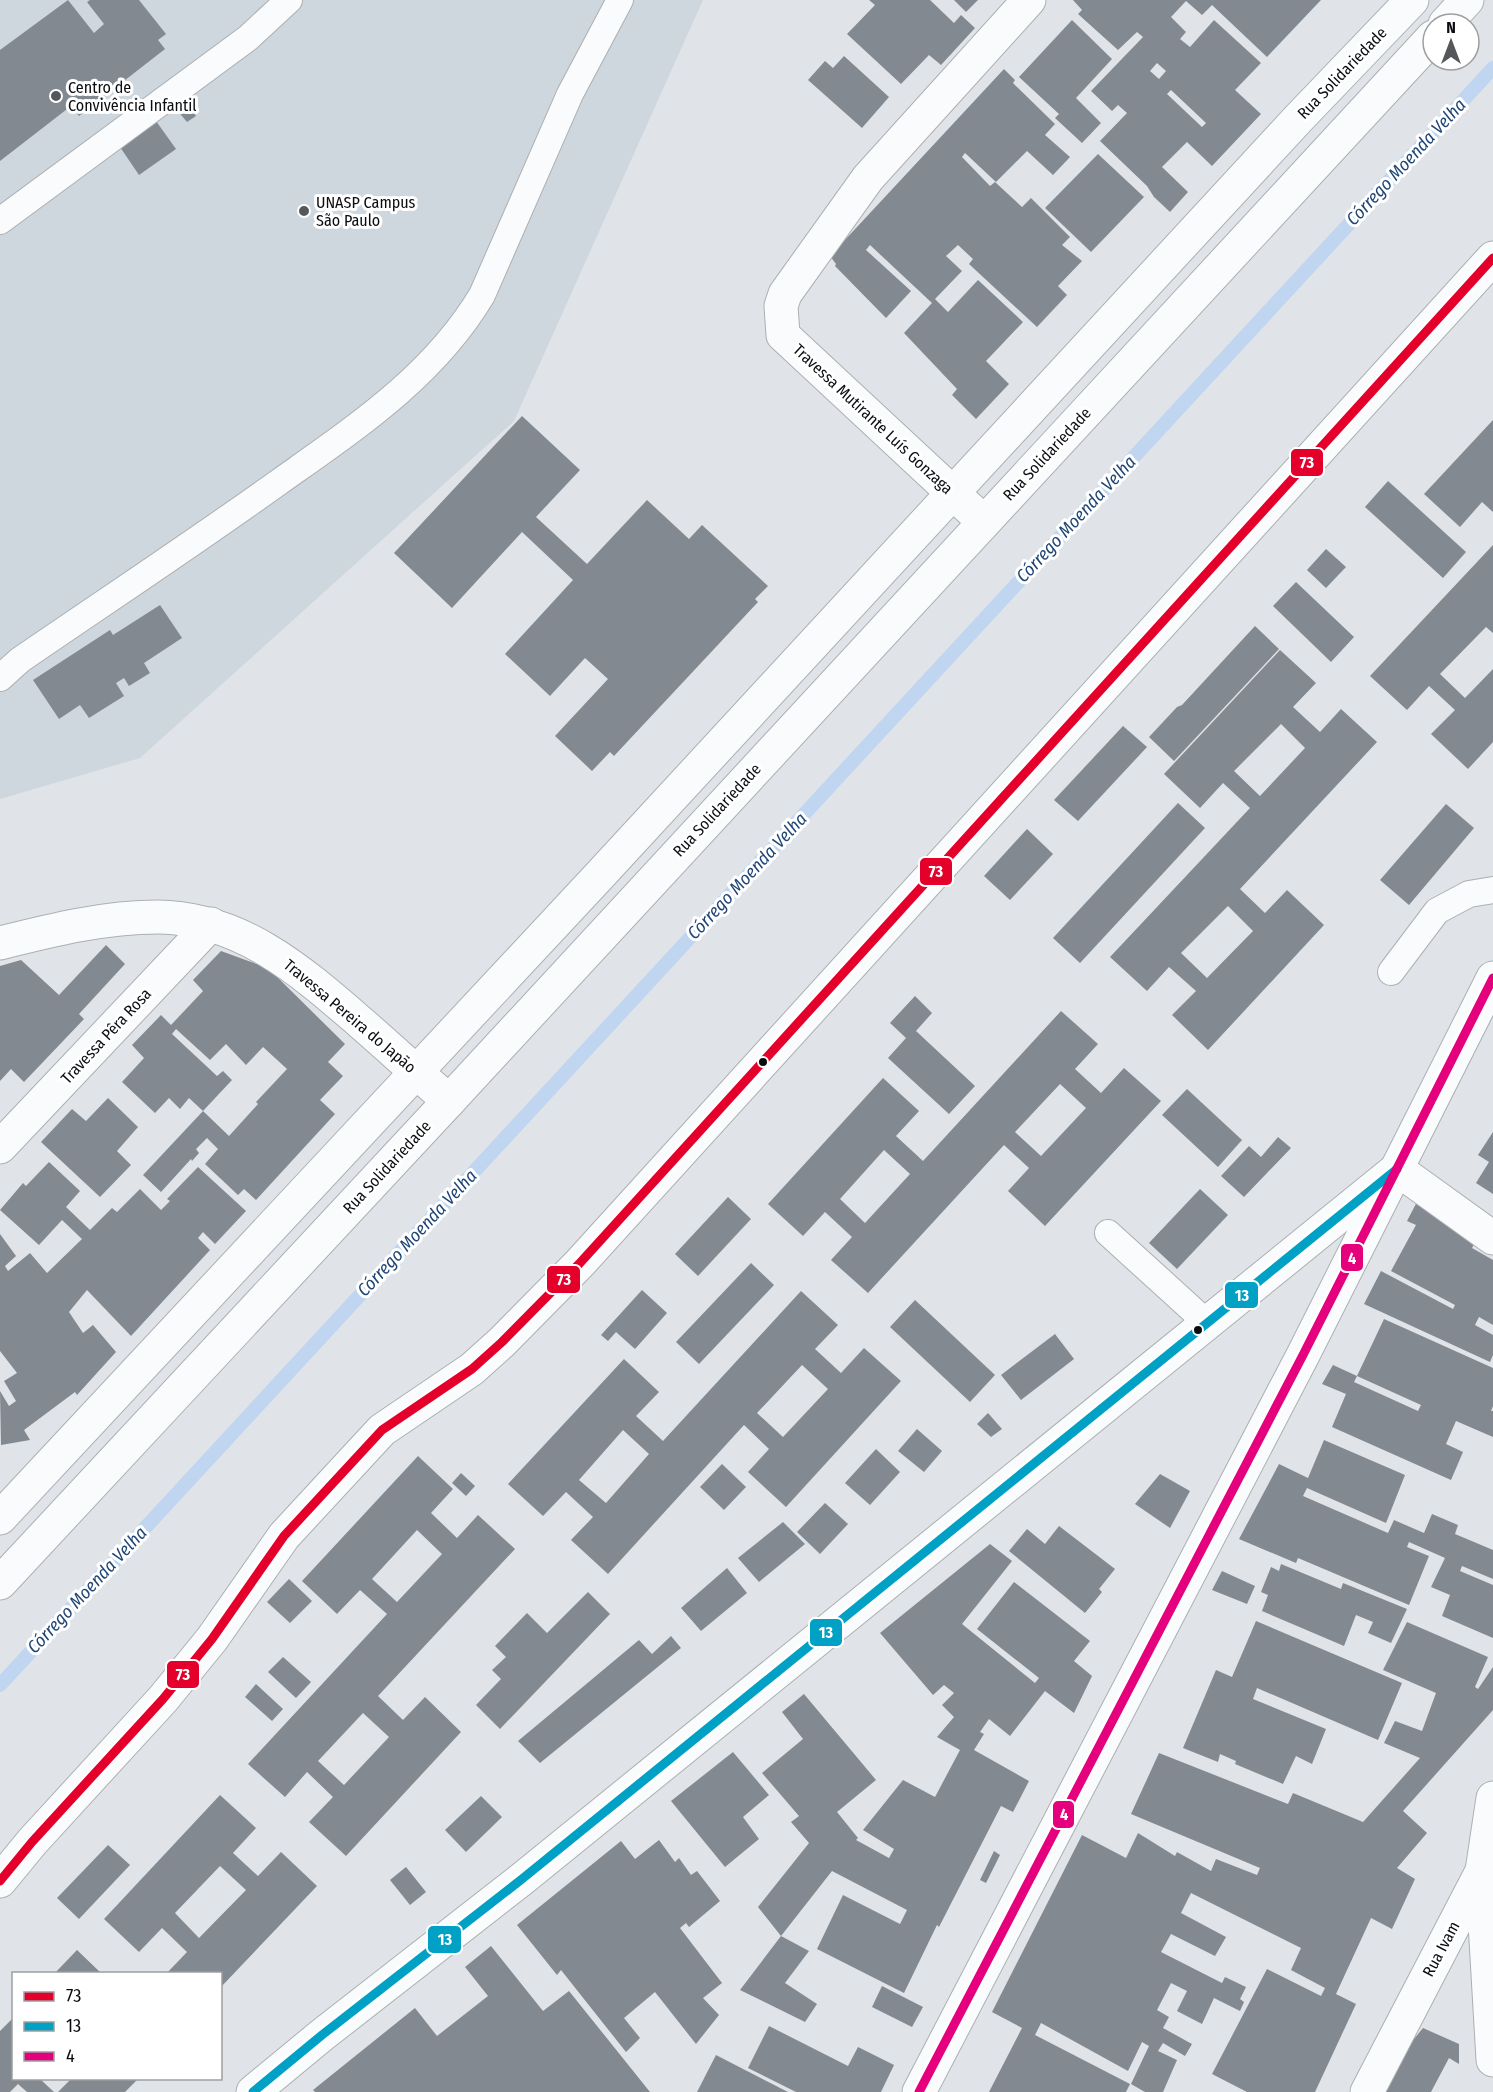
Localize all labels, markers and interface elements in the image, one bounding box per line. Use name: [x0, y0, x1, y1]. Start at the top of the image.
north arrow: [1421, 12, 1481, 72]
text: N: [1446, 18, 1456, 37]
street label: Rua Solidariedade: [1293, 23, 1391, 123]
place label: Centro de Convivência Infantil: [68, 78, 197, 115]
marker: Centro de Convivência Infantil: [49, 89, 63, 103]
water label: Córrego Moenda Velha: [1342, 94, 1470, 230]
place label: UNASP Campus São Paulo: [316, 193, 416, 230]
marker: UNASP Campus São Paulo: [297, 204, 311, 218]
street label: Travessa Mutirante Luís Gonzaga: [789, 340, 957, 498]
street label: Rua Solidariedade: [999, 404, 1095, 504]
line badge: 73: [1290, 448, 1324, 477]
water label: Córrego Moenda Velha: [1012, 451, 1140, 587]
text: 73: [1300, 453, 1315, 472]
street label: Rua Solidariedade: [669, 760, 765, 860]
water label: Córrego Moenda Velha: [683, 808, 811, 944]
line badge: 73: [919, 857, 953, 886]
text: 73: [929, 862, 944, 881]
street label: Travessa Pereira do Japão: [280, 955, 420, 1077]
street label: Travessa Pêra Rosa: [57, 984, 155, 1088]
unlabelled marker: [757, 1056, 769, 1068]
street label: Rua Solidariedade: [339, 1117, 435, 1217]
water label: Córrego Moenda Velha: [353, 1165, 481, 1301]
line badge: 4: [1340, 1243, 1364, 1272]
text: 4: [1348, 1249, 1356, 1268]
line badge: 73: [546, 1265, 581, 1294]
text: 73: [557, 1270, 572, 1289]
line badge: 13: [1224, 1281, 1259, 1309]
text: 13: [1235, 1286, 1250, 1305]
unlabelled marker: [1192, 1324, 1204, 1336]
water label: Córrego Moenda Velha: [23, 1522, 151, 1658]
line badge: 13: [809, 1618, 843, 1647]
text: 13: [819, 1623, 834, 1642]
line badge: 73: [166, 1660, 200, 1689]
text: 73: [176, 1665, 191, 1684]
line badge: 4: [1052, 1800, 1075, 1829]
text: 4: [1060, 1805, 1068, 1824]
street label: Rua Ivam: [1419, 1918, 1463, 1980]
line badge: 13: [427, 1925, 462, 1954]
text: 13: [438, 1930, 453, 1949]
legend: [12, 1972, 222, 2080]
text: 73: [66, 1985, 81, 2007]
text: 13: [66, 2015, 81, 2037]
text: 4: [66, 2045, 75, 2067]

